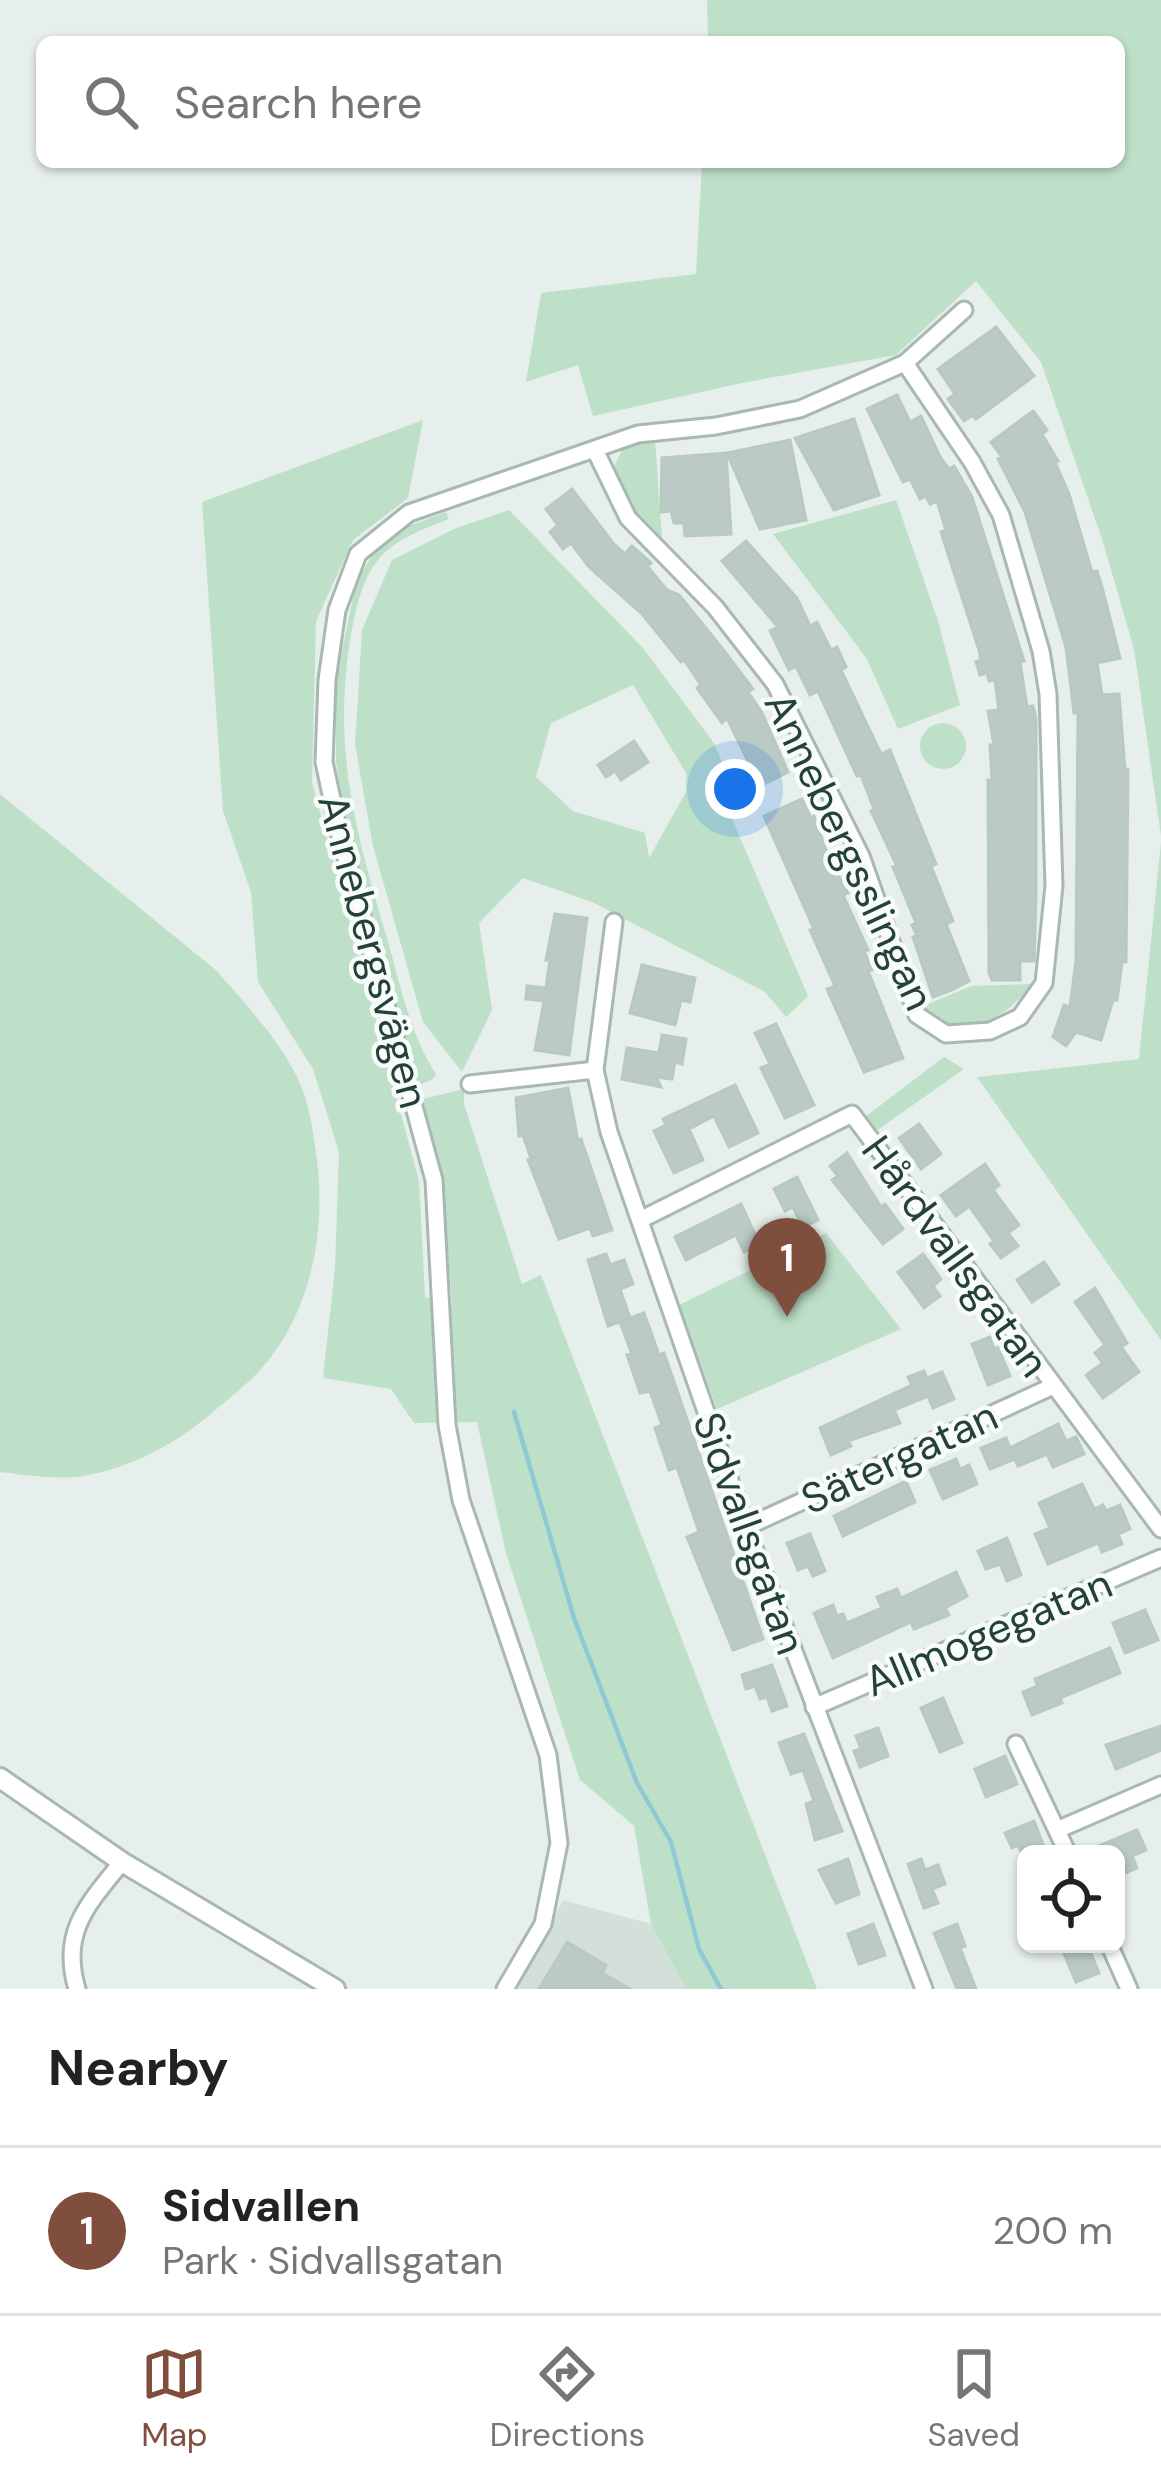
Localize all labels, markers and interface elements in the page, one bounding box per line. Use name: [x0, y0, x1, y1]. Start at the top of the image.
search box: [36, 36, 1125, 168]
icon: search: [78, 69, 144, 135]
text: Search here: [174, 73, 422, 132]
street label: Annebergsslingan: [752, 683, 947, 1019]
your location: [705, 759, 765, 819]
street label: Annebergsvägen: [305, 788, 442, 1114]
street label: Hårdvallsgatan: [849, 1125, 1062, 1388]
pin: 1: [748, 1218, 826, 1317]
street label: Sätergatan: [792, 1388, 1006, 1527]
street label: Sidvallsgatan: [680, 1405, 819, 1662]
street label: Allmogegatan: [856, 1556, 1120, 1709]
map controls: [1017, 1845, 1125, 1953]
button: locate: [1017, 1845, 1125, 1953]
text: Nearby: [48, 2034, 229, 2101]
text: Sidvallen: [162, 2176, 360, 2235]
text: 1: [80, 2205, 94, 2256]
text: 200 m: [992, 2205, 1113, 2256]
text: Park · Sidvallsgatan: [162, 2235, 503, 2286]
tab: Map: [141, 2341, 208, 2456]
tab: Directions: [490, 2341, 645, 2456]
tab: Saved: [927, 2341, 1020, 2456]

